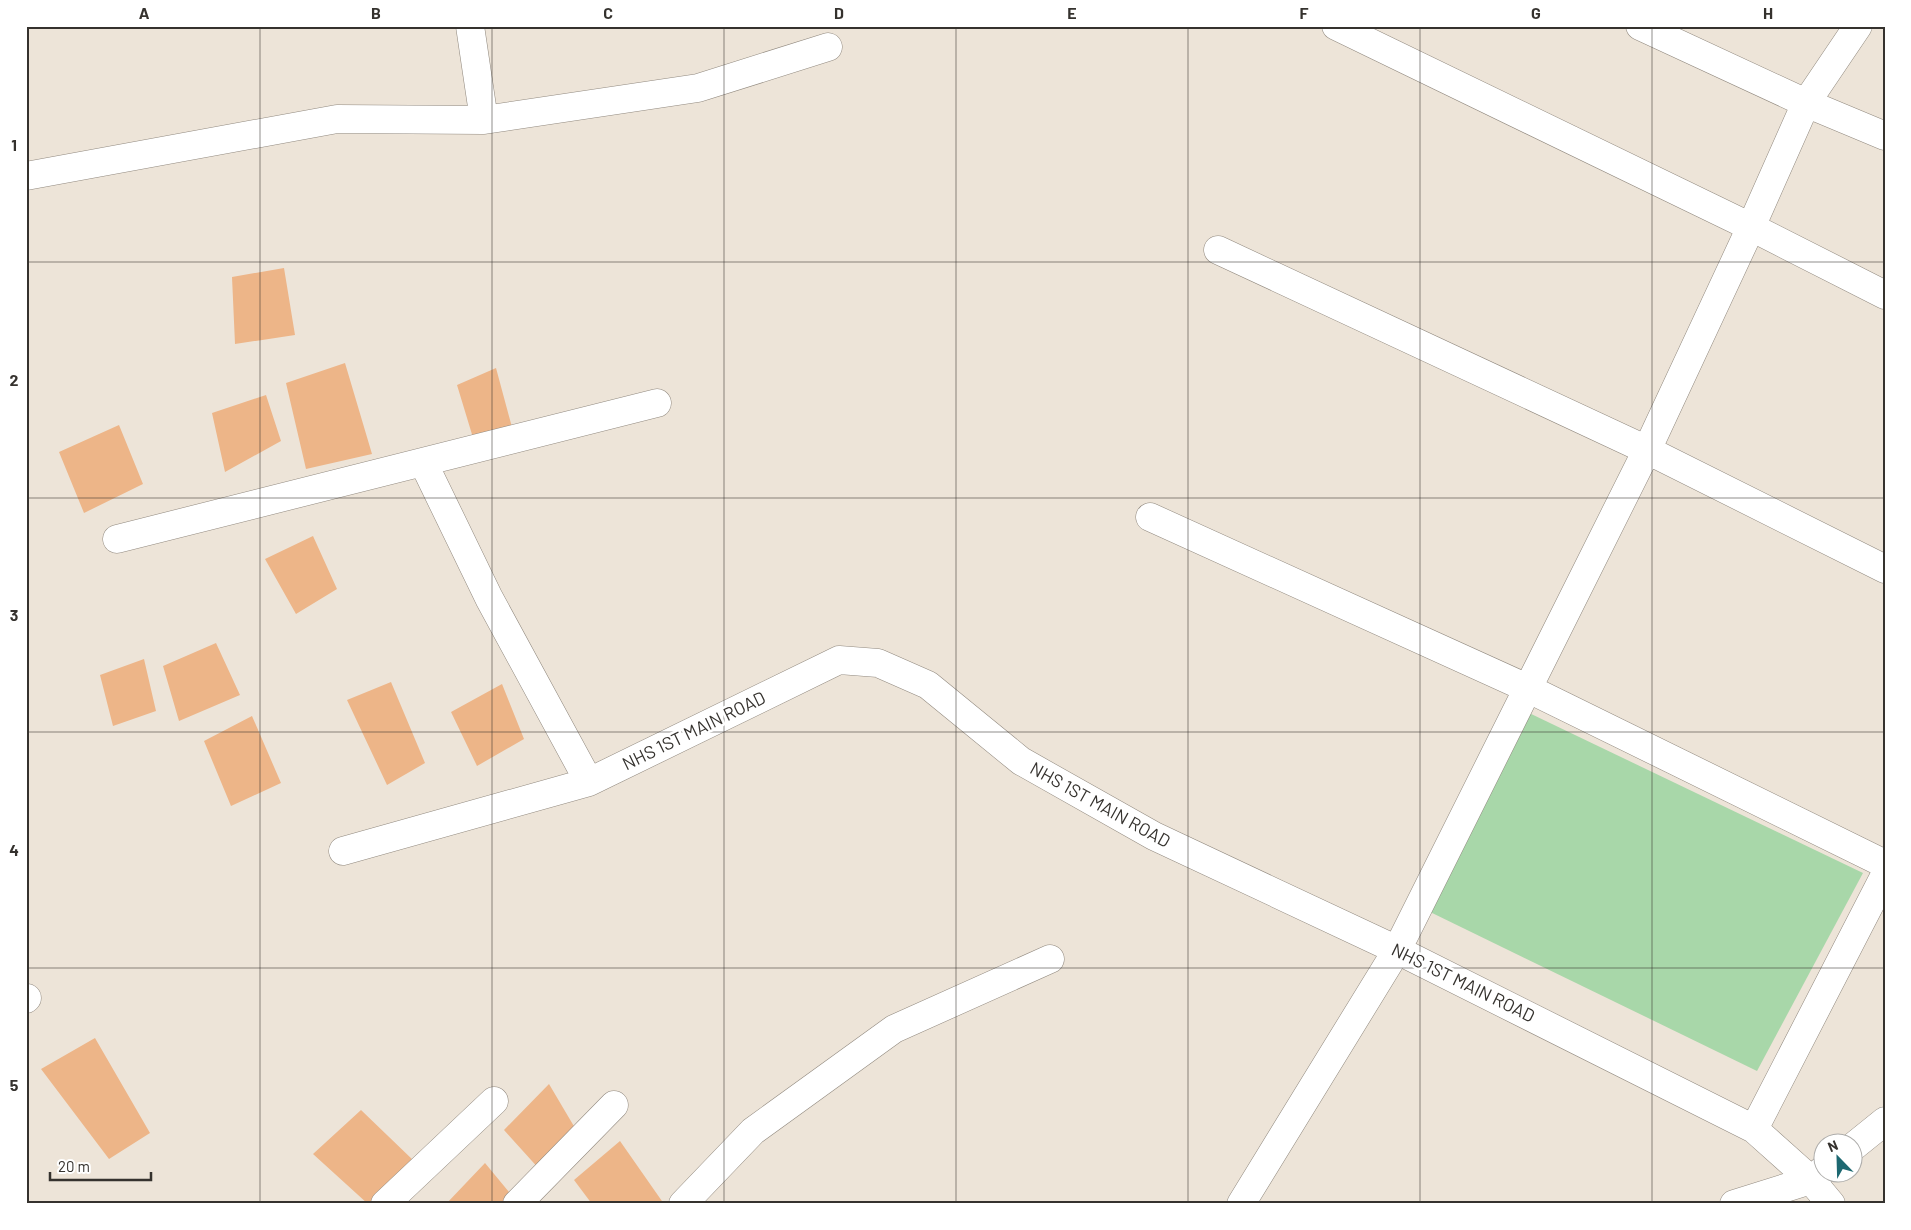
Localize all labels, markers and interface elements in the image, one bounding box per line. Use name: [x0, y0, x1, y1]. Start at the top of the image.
text: A: [139, 3, 150, 22]
text: B: [371, 3, 381, 22]
text: C: [603, 3, 613, 22]
text: D: [834, 3, 844, 22]
text: E: [1067, 3, 1077, 22]
text: F: [1300, 3, 1309, 22]
text: G: [1531, 3, 1541, 22]
text: H: [1763, 3, 1773, 22]
text: 1: [11, 135, 17, 154]
text: 2: [10, 370, 19, 389]
text: 3: [10, 605, 18, 624]
street label: NHS 1ST MAIN ROAD: [618, 686, 769, 774]
street label: NHS 1ST MAIN ROAD: [1027, 756, 1174, 852]
text: 4: [9, 840, 19, 859]
street label: NHS 1ST MAIN ROAD: [1388, 938, 1539, 1026]
text: 5: [10, 1075, 19, 1094]
north arrow: [1814, 1132, 1864, 1182]
text: N: [1825, 1136, 1840, 1155]
scale bar: [50, 1150, 151, 1182]
text: 20 m: [58, 1157, 90, 1175]

